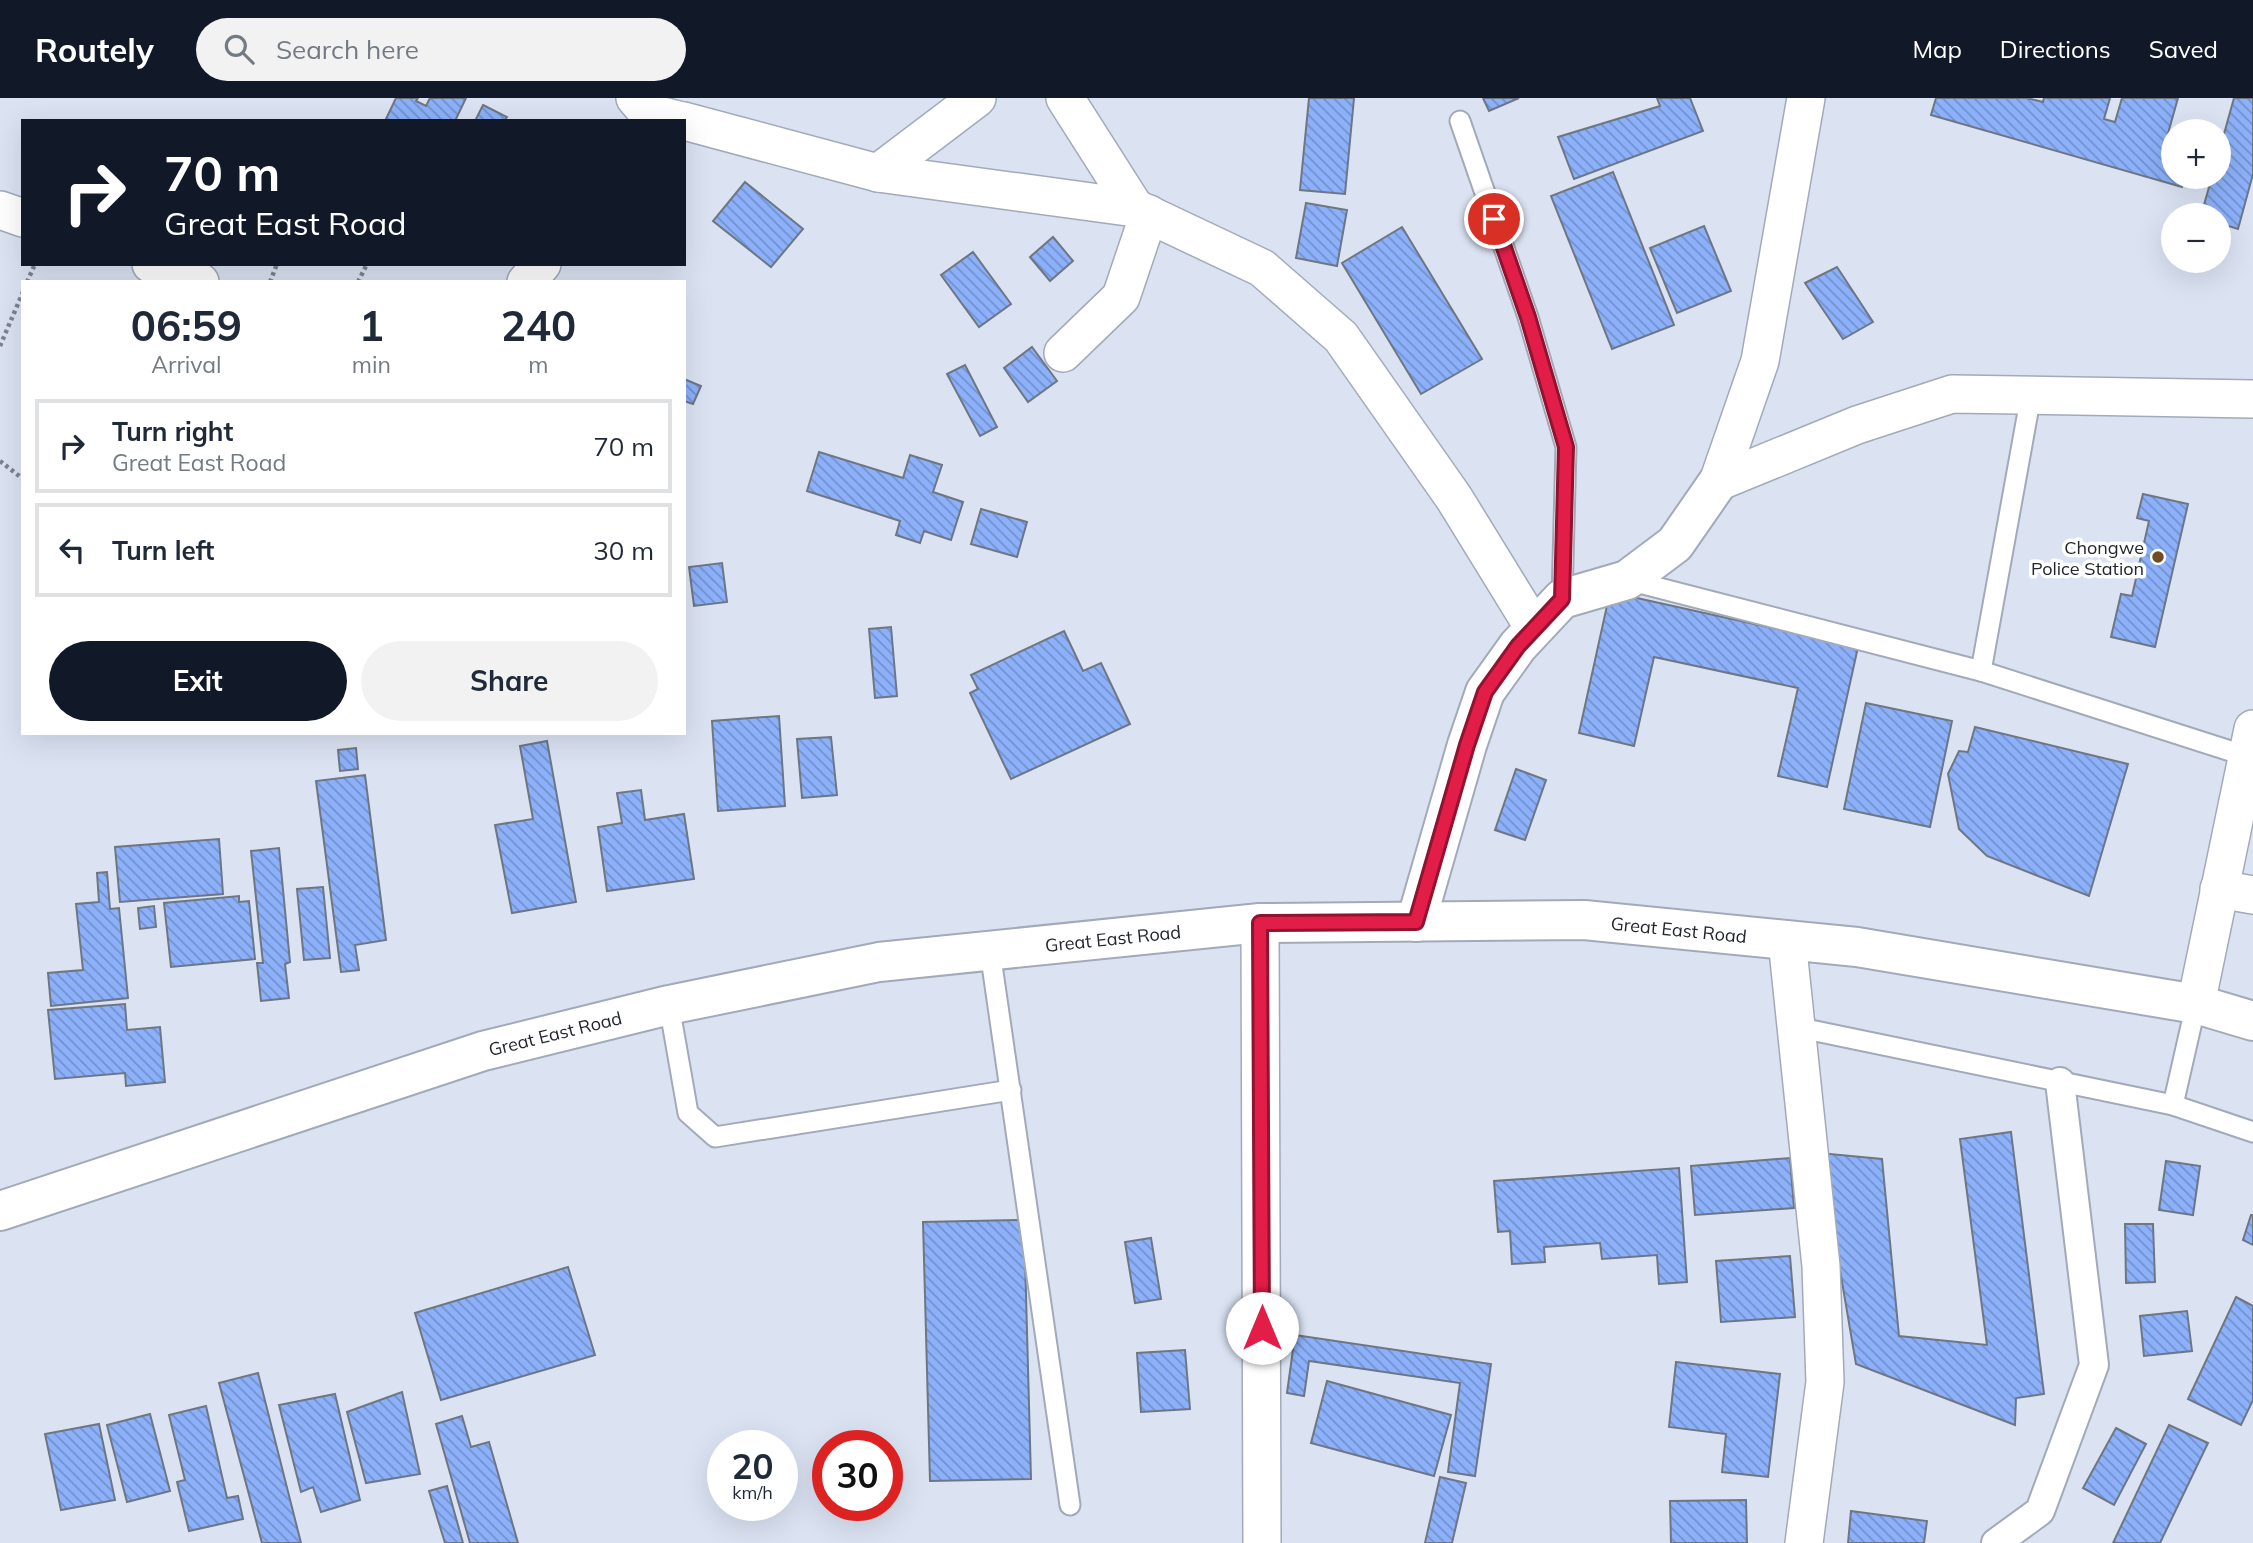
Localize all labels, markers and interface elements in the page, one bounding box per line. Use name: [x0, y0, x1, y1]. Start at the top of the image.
search box: [196, 18, 686, 81]
text: Routely: [35, 29, 154, 70]
icon: search: [220, 30, 258, 68]
text: Search here: [276, 33, 419, 66]
text: Map: [1912, 34, 1962, 64]
text: Directions: [2000, 34, 2111, 64]
text: Saved: [2149, 34, 2218, 64]
map controls: [2161, 119, 2231, 273]
button: +: [2161, 119, 2231, 189]
text: 70 m: [164, 142, 280, 203]
icon: right: [49, 147, 140, 238]
pin: [1464, 189, 1524, 249]
icon: arrive: [1475, 200, 1513, 238]
text: Great East Road: [164, 203, 406, 243]
button: −: [2161, 203, 2231, 273]
text: 06:59: [131, 299, 242, 352]
text: 1: [359, 299, 384, 352]
text: 240: [501, 299, 576, 352]
text: Arrival: [151, 350, 222, 379]
text: min: [352, 350, 391, 379]
text: m: [528, 350, 549, 379]
text: Turn right: [112, 415, 233, 448]
icon: right: [53, 427, 91, 465]
text: 70 m: [593, 430, 654, 463]
text: Great East Road: [112, 448, 286, 477]
icon: left: [53, 531, 91, 569]
text: Turn left: [112, 534, 214, 567]
text: 30 m: [593, 534, 654, 567]
place label: Chongwe Police Station: [2031, 536, 2144, 580]
marker: Chongwe Police Station: [2150, 549, 2166, 565]
button: Exit: [49, 641, 347, 721]
button: Share: [361, 641, 658, 721]
street label: Great East Road: [1610, 911, 1748, 948]
street label: Great East Road: [1044, 920, 1182, 956]
street label: Great East Road: [486, 1006, 624, 1061]
position arrow: [1225, 1291, 1299, 1365]
speed limit sign: 30: [812, 1430, 903, 1521]
text: 20: [731, 1444, 774, 1488]
text: km/h: [732, 1481, 773, 1504]

